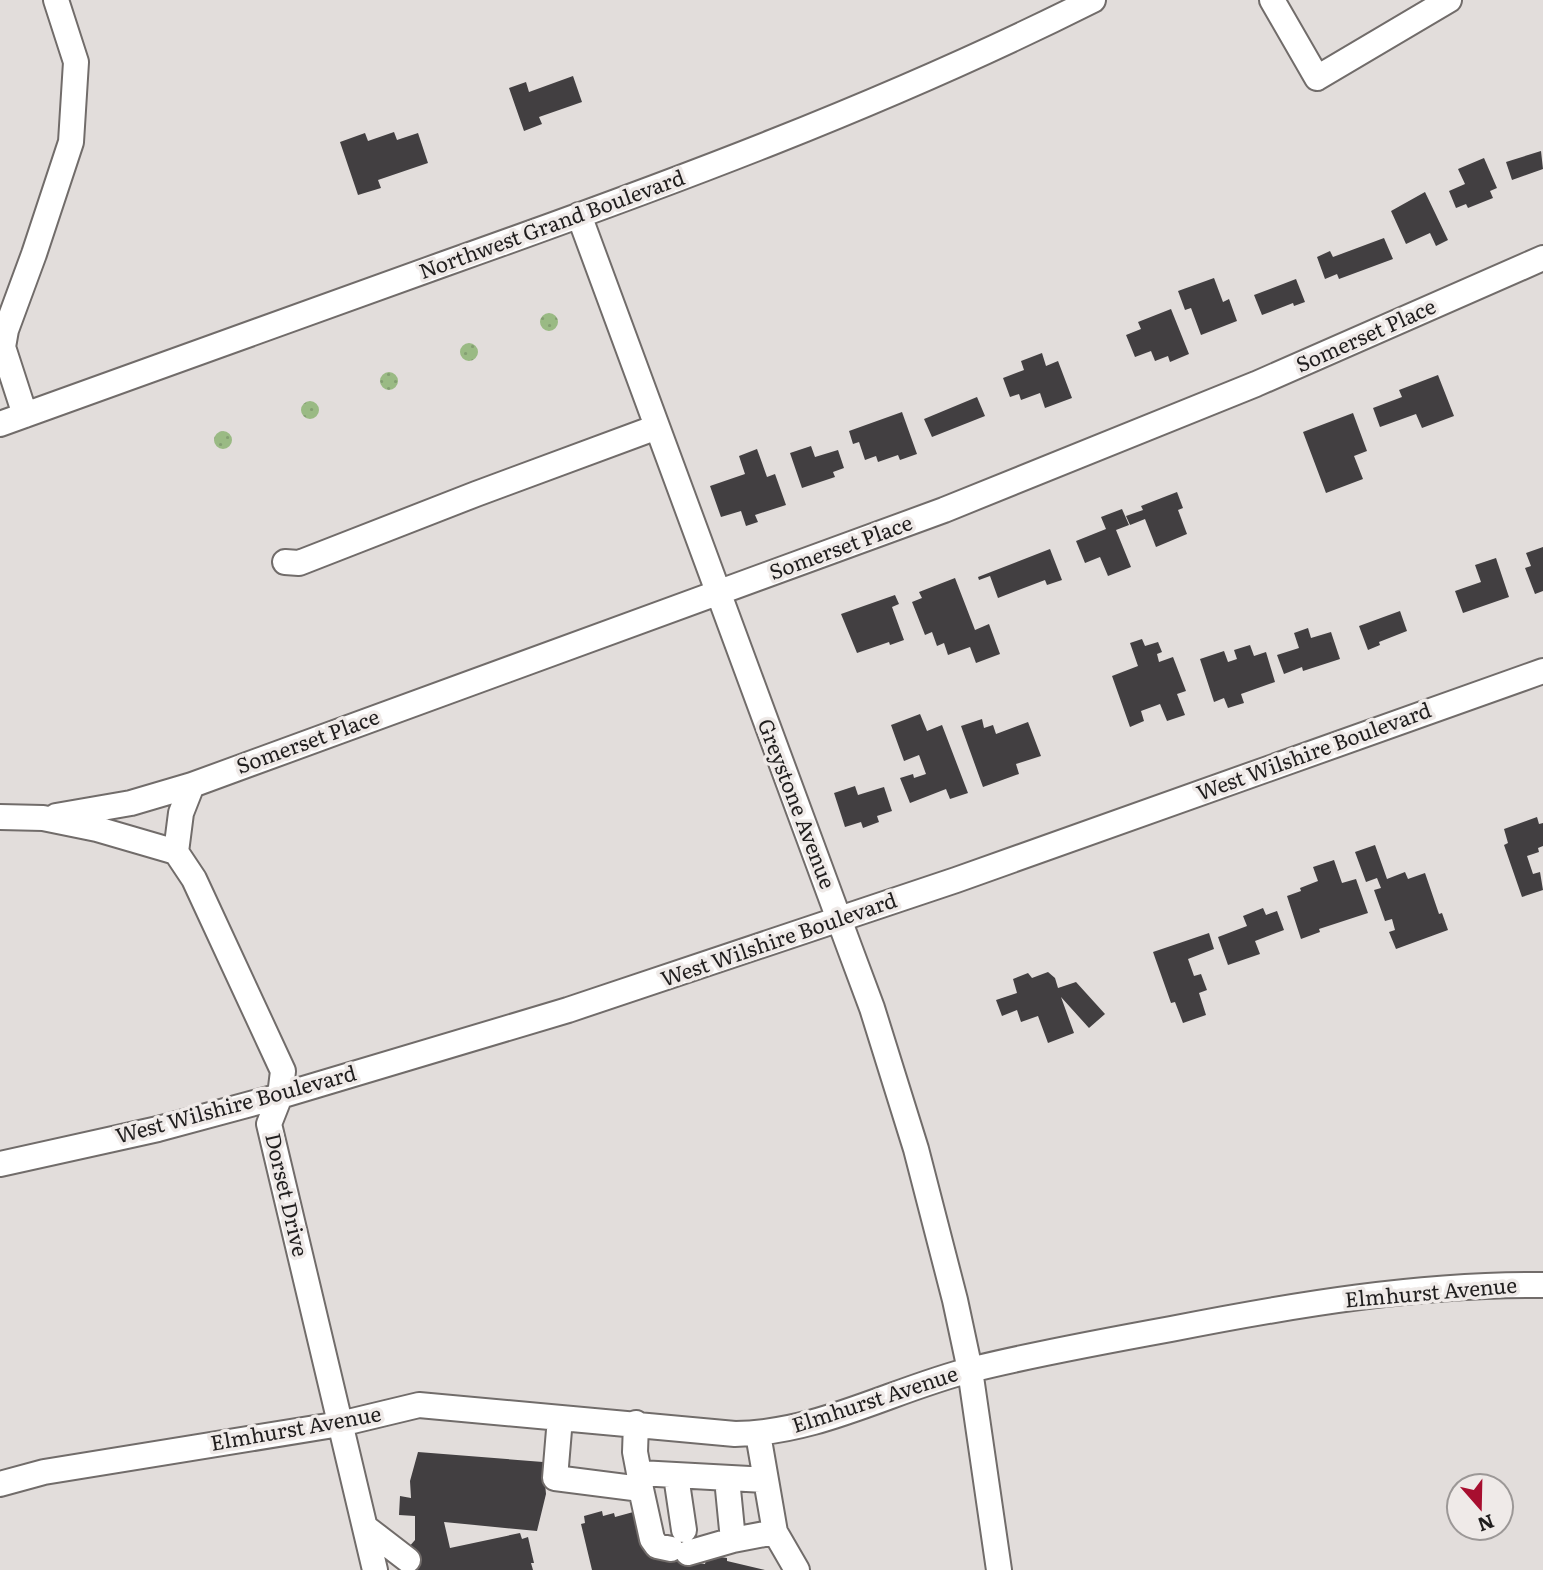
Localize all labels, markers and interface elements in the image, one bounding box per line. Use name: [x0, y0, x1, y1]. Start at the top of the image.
street label: Northwest Grand Boulevard: [414, 160, 688, 285]
street label: Somerset Place: [1290, 289, 1440, 378]
street label: Somerset Place: [764, 505, 916, 586]
street label: West Wilshire Boulevard: [1191, 693, 1435, 807]
street label: Somerset Place: [231, 699, 383, 780]
street label: Greystone Avenue: [752, 714, 845, 893]
street label: West Wilshire Boulevard: [656, 883, 901, 993]
street label: West Wilshire Boulevard: [112, 1055, 359, 1150]
street label: Dorset Drive: [259, 1130, 318, 1259]
street label: Elmhurst Avenue: [1343, 1268, 1518, 1313]
street label: Elmhurst Avenue: [787, 1356, 961, 1439]
street label: Elmhurst Avenue: [208, 1396, 383, 1457]
north arrow: [1445, 1472, 1515, 1542]
text: N: [1474, 1508, 1498, 1540]

